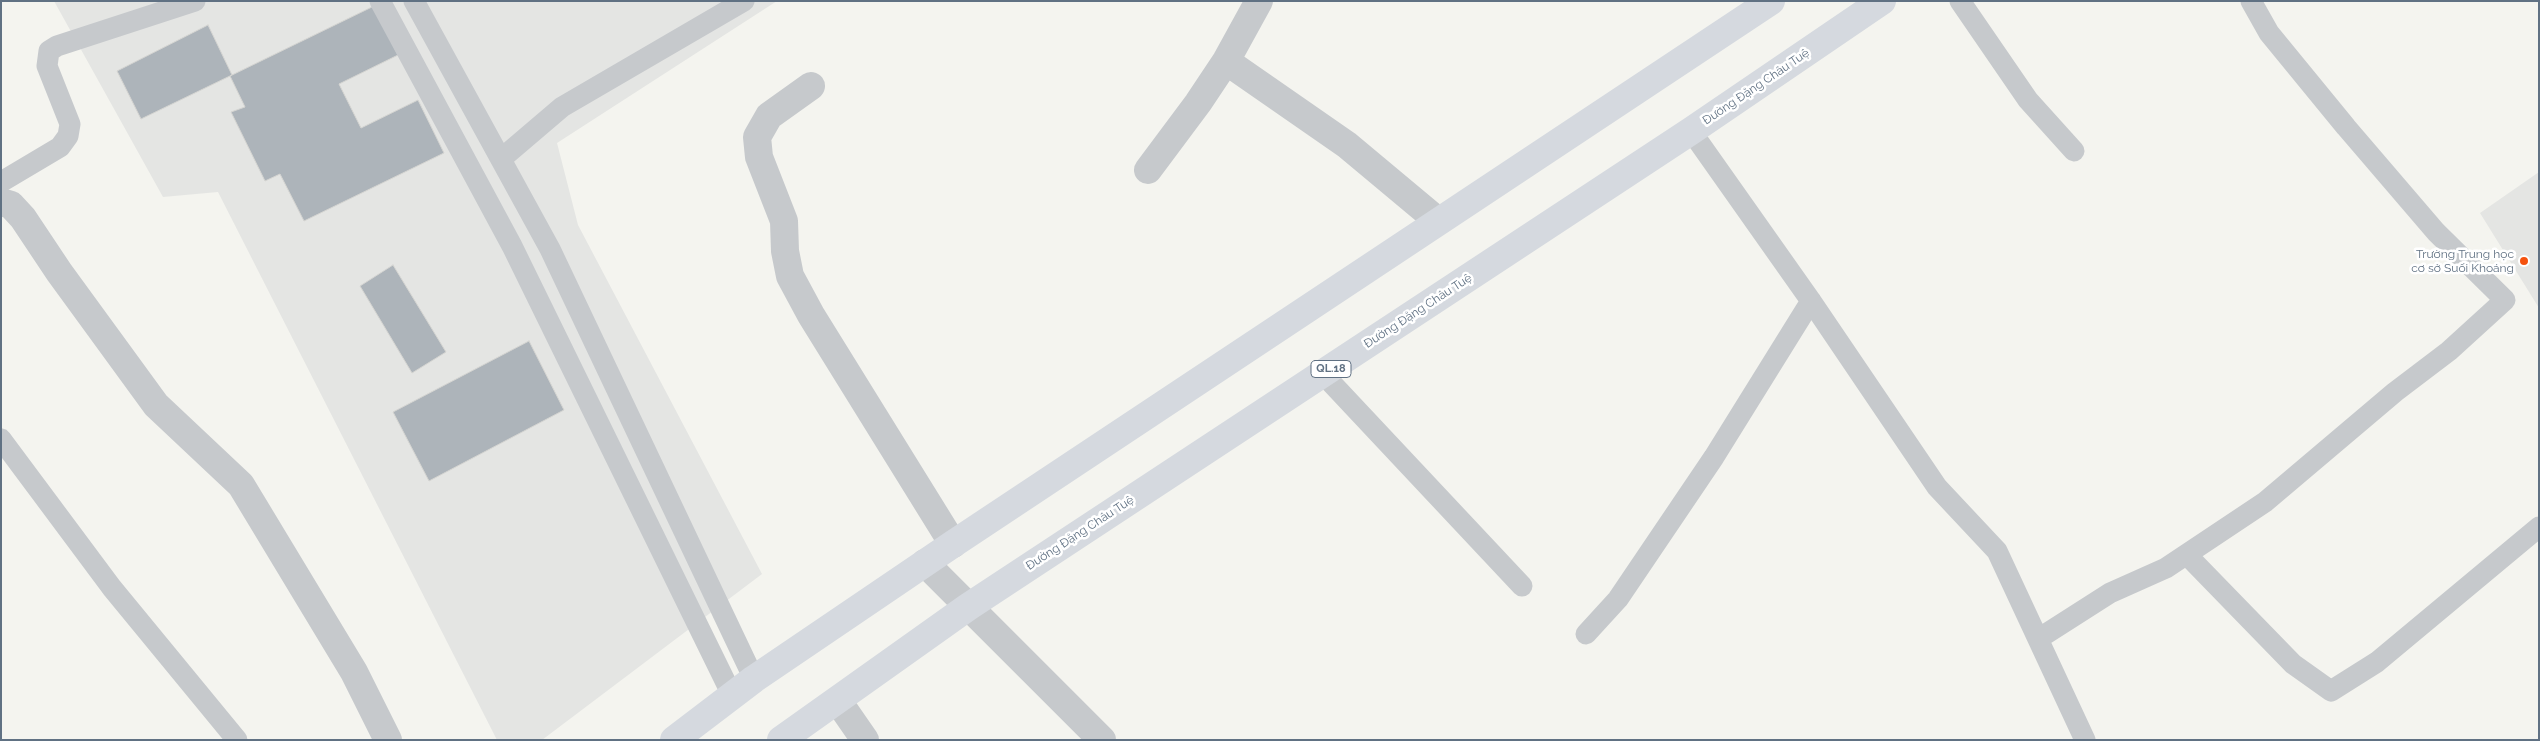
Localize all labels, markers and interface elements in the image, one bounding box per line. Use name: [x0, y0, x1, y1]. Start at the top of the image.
street label: Đường Đặng Châu Tuệ: [1700, 46, 1812, 128]
place label: Trường Trung học cơ sở Suối Khoáng: [2411, 247, 2514, 275]
marker: Trường Trung học cơ sở Suối Khoáng: [2518, 255, 2530, 267]
street label: Đường Đặng Châu Tuệ: [1361, 271, 1475, 351]
road number: QL.18: [1311, 360, 1351, 378]
street label: Đường Đặng Châu Tuệ: [1023, 493, 1137, 573]

